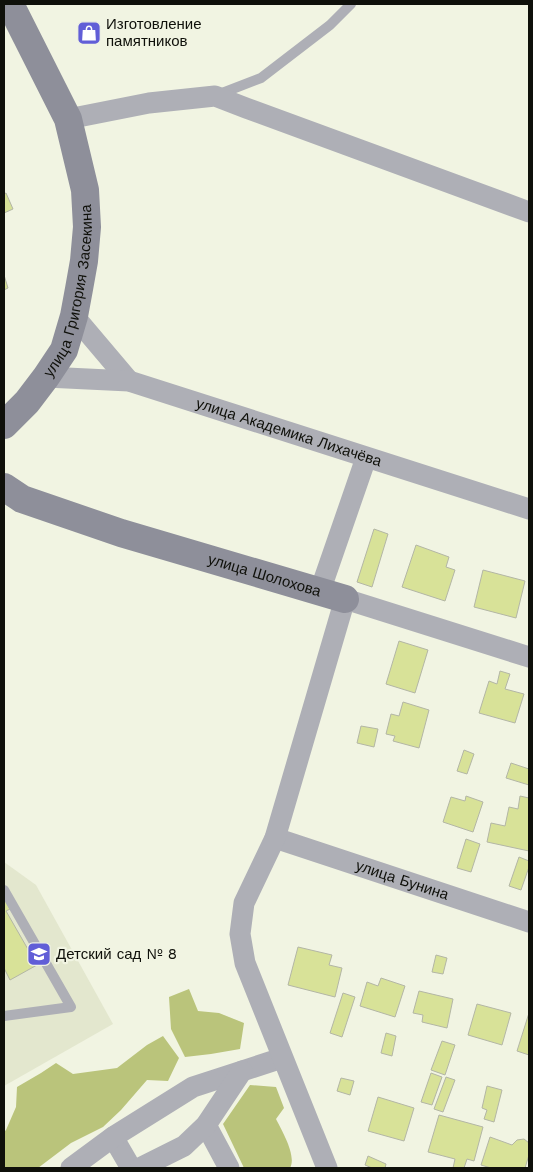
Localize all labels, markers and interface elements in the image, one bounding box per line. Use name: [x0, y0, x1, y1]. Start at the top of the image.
place label: Изготовление памятников: [106, 15, 202, 50]
shop icon: Изготовление памятников: [76, 20, 102, 46]
street label: улица Григория Засекина: [39, 203, 96, 381]
street label: улица Академика Лихачёва: [194, 394, 385, 470]
street label: улица Шолохова: [206, 550, 324, 601]
street label: улица Бунина: [353, 856, 452, 904]
school or university icon: Детский сад № 8: [26, 941, 52, 967]
place label: Детский сад № 8: [56, 945, 177, 963]

